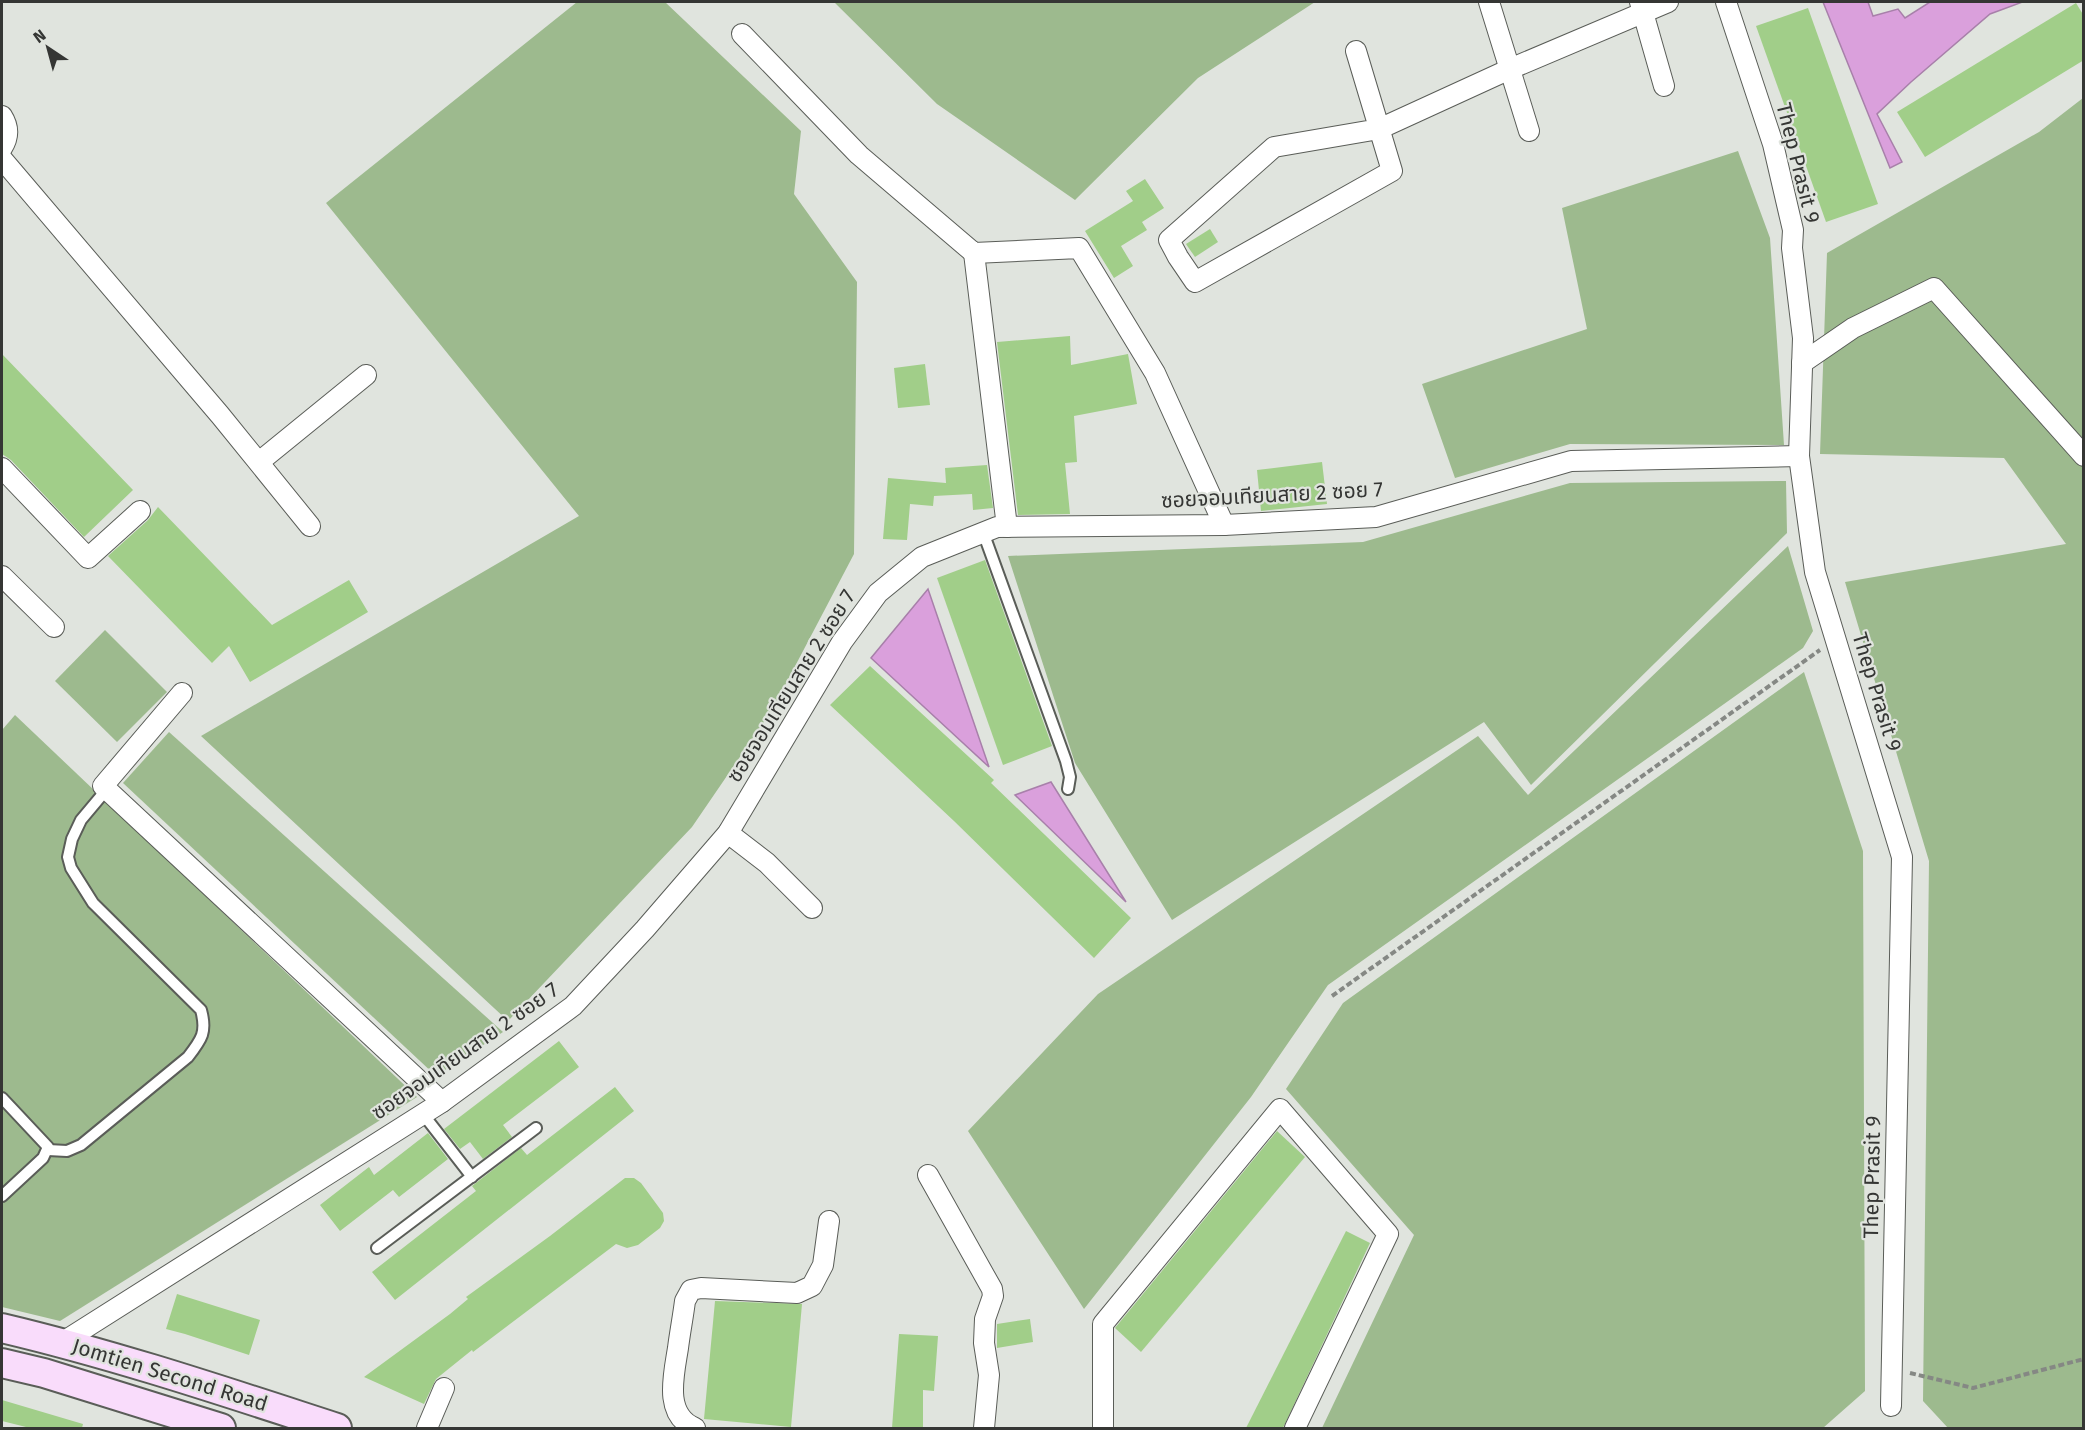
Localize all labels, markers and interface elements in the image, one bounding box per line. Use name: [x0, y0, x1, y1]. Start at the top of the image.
north arrow: [18, 18, 78, 78]
text: N: [30, 25, 49, 47]
street label: Thep Prasit 9: [1771, 100, 1825, 226]
street label: ซอยจอมเทียนสาย 2 ซอย 7: [1160, 476, 1384, 514]
street label: ซอยจอมเทียนสาย 2 ซอย 7: [721, 585, 861, 787]
street label: Thep Prasit 9: [1847, 629, 1907, 755]
street label: ซอยจอมเทียนสาย 2 ซอย 7: [366, 977, 564, 1125]
street label: Thep Prasit 9: [1858, 1115, 1886, 1239]
street label: Jomtien Second Road: [69, 1333, 271, 1417]

